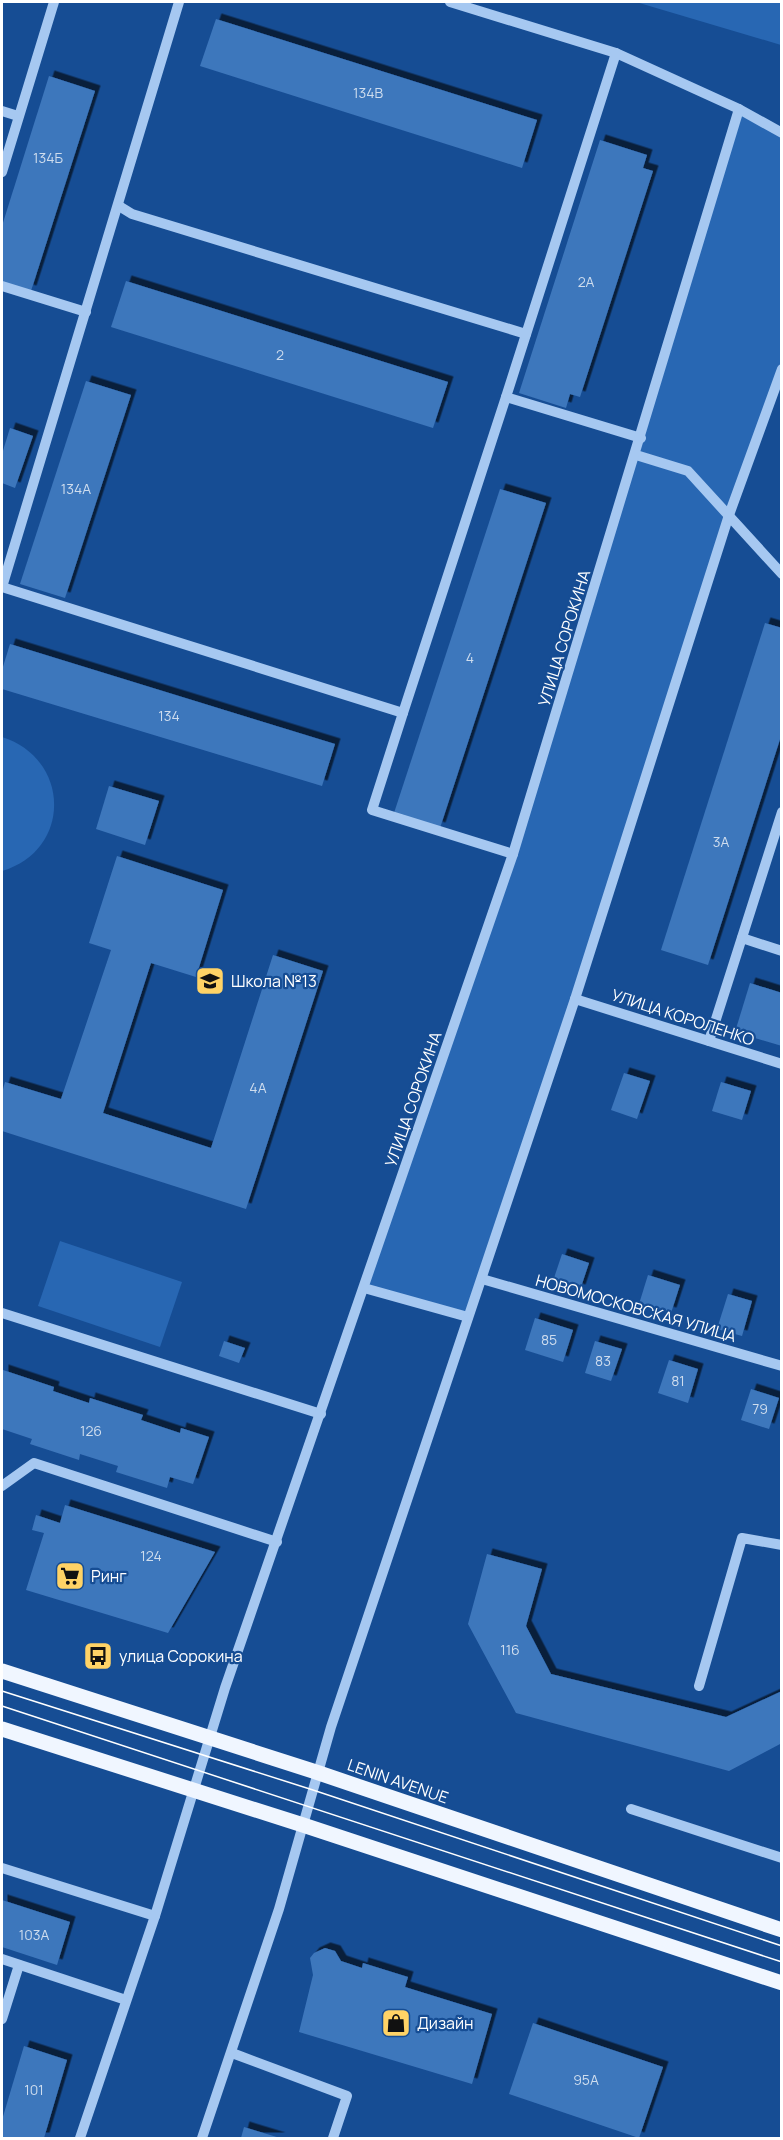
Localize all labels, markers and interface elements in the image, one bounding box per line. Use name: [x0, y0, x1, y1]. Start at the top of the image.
house number: 134В: [353, 83, 383, 102]
house number: 134Б: [33, 148, 63, 167]
house number: 2А: [578, 272, 594, 291]
house number: 2: [276, 345, 284, 364]
house number: 134А: [61, 479, 91, 498]
street label: УЛИЦА СОРОКИНА: [533, 567, 595, 709]
house number: 4: [466, 648, 474, 667]
house number: 134: [158, 706, 180, 725]
house number: 3А: [713, 832, 729, 851]
school or university icon: Школа №13: [194, 965, 226, 997]
place label: Школа №13: [231, 970, 317, 992]
street label: УЛИЦА КОРОЛЕНКО: [609, 984, 758, 1051]
street label: УЛИЦА СОРОКИНА: [380, 1028, 446, 1170]
house number: 4А: [249, 1078, 267, 1097]
street label: НОВОМОСКОВСКАЯ УЛИЦА: [533, 1269, 739, 1347]
house number: 85: [541, 1330, 557, 1349]
house number: 83: [595, 1351, 611, 1370]
house number: 81: [671, 1371, 685, 1390]
house number: 79: [752, 1399, 768, 1418]
house number: 126: [80, 1421, 102, 1440]
house number: 124: [140, 1546, 162, 1565]
supermarket icon: Ринг: [54, 1560, 86, 1592]
place label: Ринг: [91, 1565, 127, 1587]
bus stop icon: улица Сорокина: [82, 1640, 114, 1672]
house number: 116: [500, 1640, 520, 1659]
place label: улица Сорокина: [119, 1645, 243, 1667]
street label: LENIN AVENUE: [345, 1753, 451, 1809]
house number: 103А: [19, 1925, 49, 1944]
shop icon: Дизайн: [380, 2007, 412, 2039]
place label: Дизайн: [417, 2012, 473, 2034]
house number: 95А: [573, 2070, 599, 2089]
house number: 101: [24, 2080, 44, 2099]

